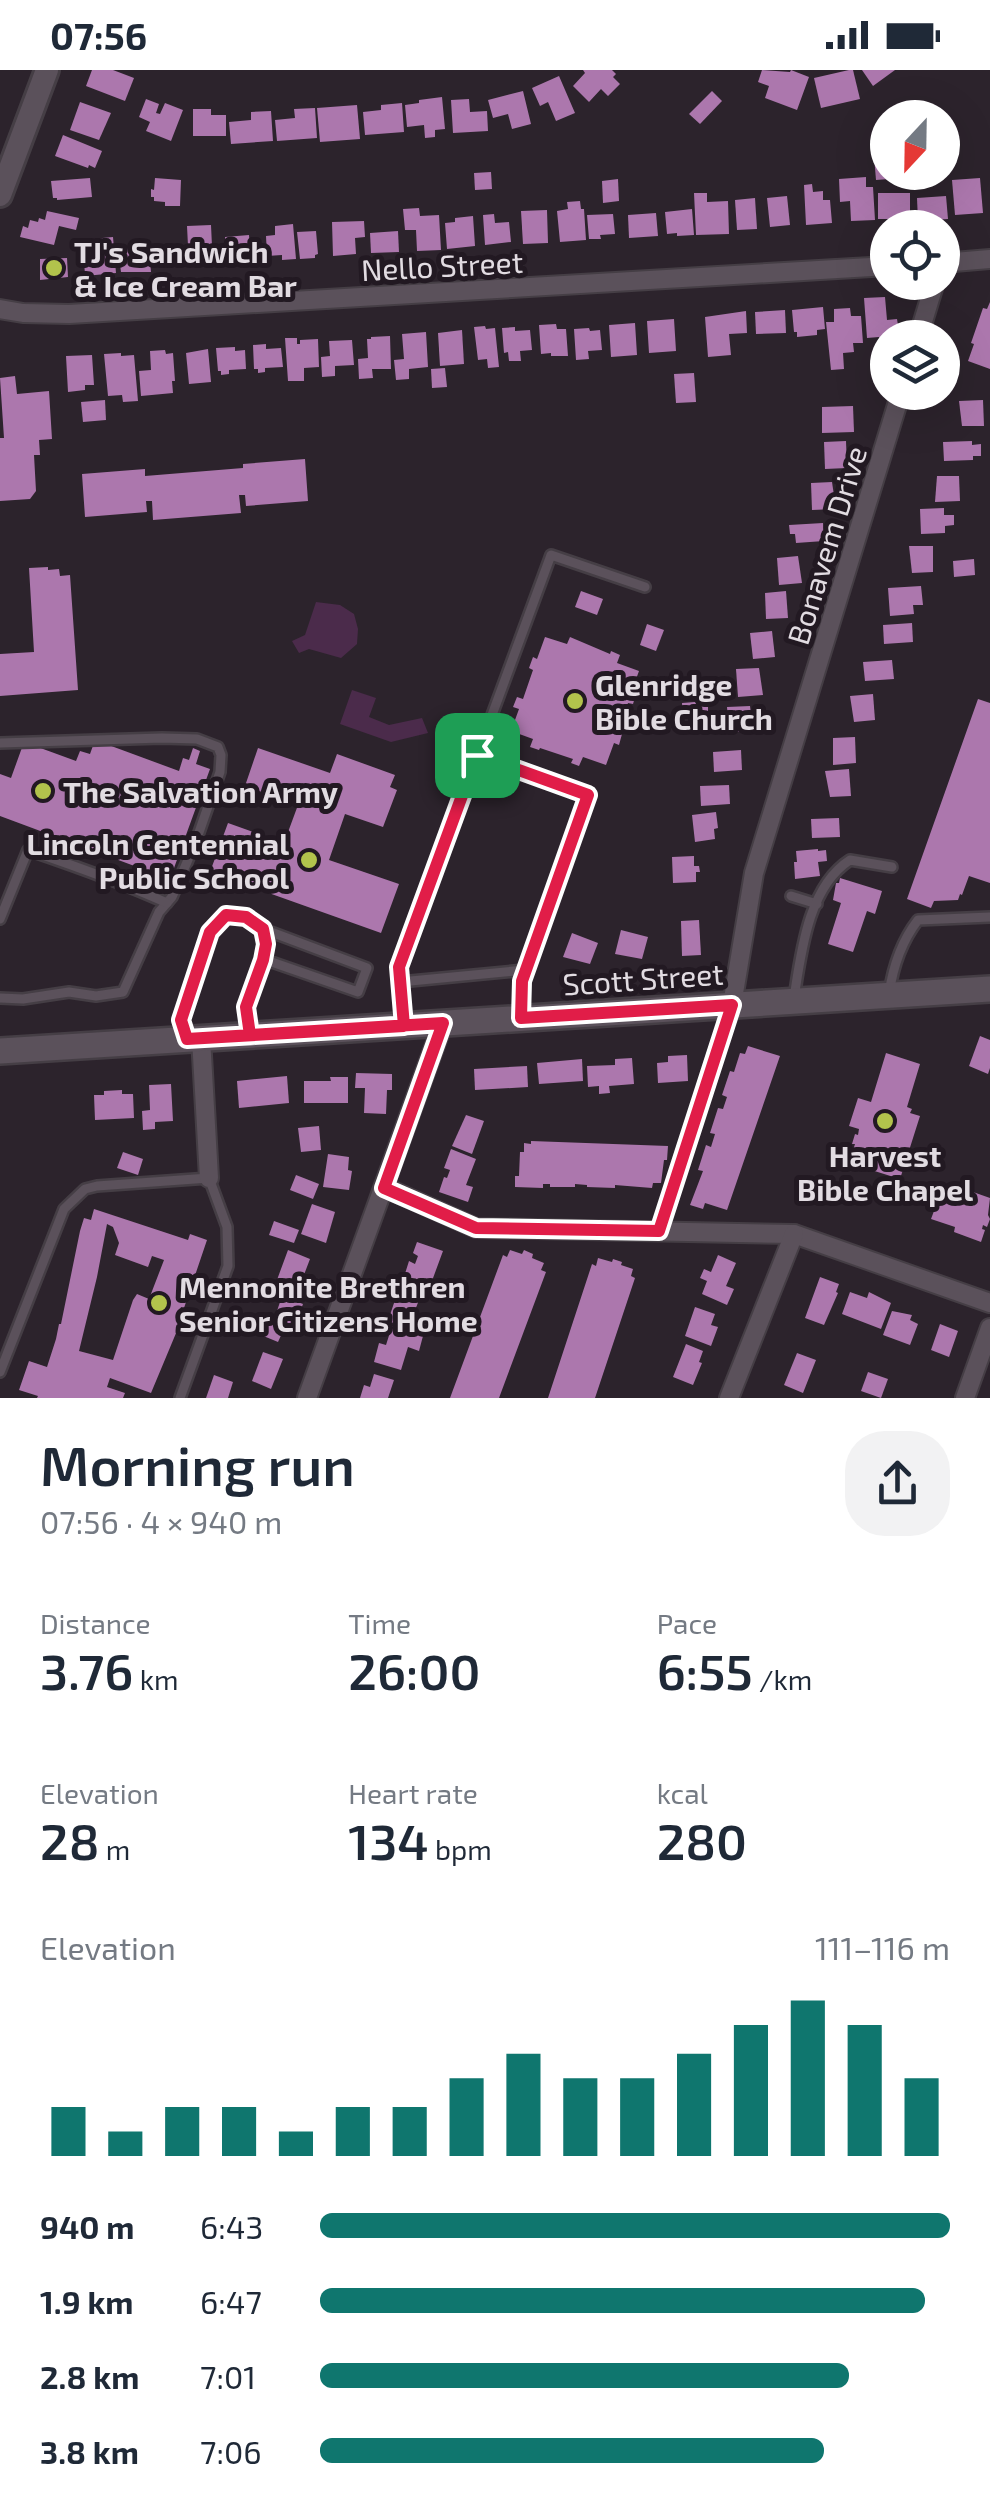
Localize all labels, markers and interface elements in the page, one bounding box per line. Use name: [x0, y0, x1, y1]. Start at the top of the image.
text: 07:56: [50, 12, 147, 58]
north arrow: [870, 100, 960, 190]
map controls: [870, 100, 960, 410]
button: locate: [870, 210, 960, 300]
place label: TJ's Sandwich & Ice Cream Bar: [74, 233, 297, 303]
street label: Nello Street: [360, 243, 524, 287]
marker: TJ's Sandwich & Ice Cream Bar: [43, 257, 65, 279]
button: layers: [870, 320, 960, 410]
street label: Bonavem Drive: [779, 441, 873, 649]
place label: Glenridge Bible Church: [595, 666, 773, 736]
marker: Glenridge Bible Church: [564, 690, 586, 712]
pin: [435, 713, 520, 798]
icon: arrive: [450, 728, 505, 783]
place label: The Salvation Army: [63, 773, 338, 810]
marker: The Salvation Army: [32, 780, 54, 802]
place label: Lincoln Centennial Public School: [26, 825, 289, 895]
marker: Lincoln Centennial Public School: [298, 849, 320, 871]
street label: Scott Street: [561, 954, 725, 1002]
marker: Harvest Bible Chapel: [874, 1110, 896, 1132]
place label: Harvest Bible Chapel: [797, 1137, 973, 1207]
place label: Mennonite Brethren Senior Citizens Home: [179, 1268, 478, 1338]
marker: Mennonite Brethren Senior Citizens Home: [148, 1292, 170, 1314]
text: Morning run: [40, 1431, 355, 1497]
button: share: [845, 1431, 950, 1536]
text: 07:56 · 4 × 940 m: [40, 1502, 282, 1540]
text: Distance: [40, 1606, 151, 1640]
text: Time: [348, 1606, 411, 1640]
text: Pace: [657, 1606, 717, 1640]
text: 3.76: [40, 1640, 133, 1700]
text: 26:00: [348, 1640, 480, 1700]
text: 6:55: [657, 1640, 753, 1700]
text: km: [133, 1662, 178, 1696]
text: /km: [753, 1662, 812, 1696]
text: Elevation: [40, 1776, 159, 1810]
text: Heart rate: [348, 1776, 478, 1810]
text: kcal: [657, 1776, 708, 1810]
text: 28: [40, 1810, 99, 1870]
text: 134: [348, 1810, 429, 1870]
text: 280: [657, 1810, 747, 1870]
text: m: [99, 1832, 130, 1866]
text: bpm: [429, 1832, 492, 1866]
text: Elevation: [40, 1928, 176, 1966]
text: 111–116 m: [815, 1928, 950, 1966]
text: 940 m: [40, 2207, 135, 2245]
text: 6:43: [200, 2207, 263, 2245]
text: 1.9 km: [40, 2282, 134, 2320]
text: 6:47: [200, 2282, 262, 2320]
text: 2.8 km: [40, 2357, 139, 2395]
text: 7:01: [200, 2357, 256, 2395]
text: 3.8 km: [40, 2432, 139, 2470]
text: 7:06: [200, 2432, 262, 2470]

